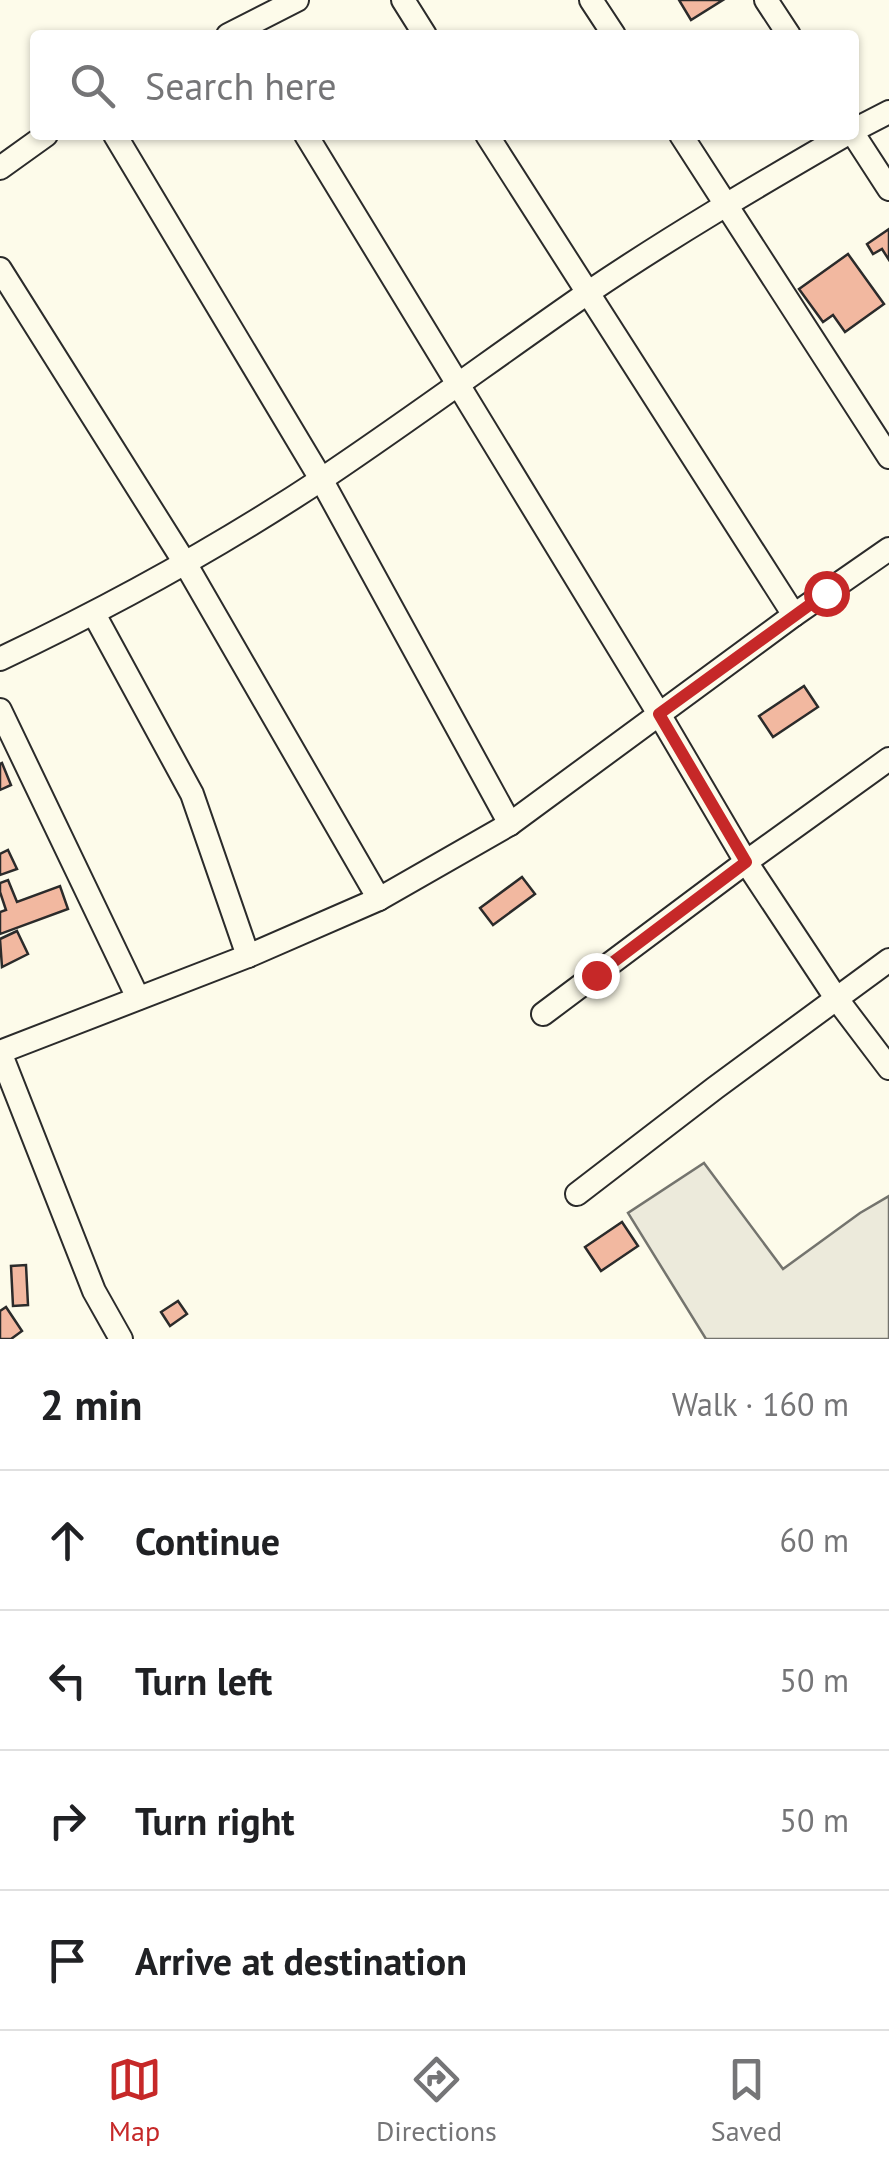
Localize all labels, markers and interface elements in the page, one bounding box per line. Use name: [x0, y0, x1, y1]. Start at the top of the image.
search box: [30, 30, 859, 140]
icon: search: [65, 58, 120, 113]
text: Search here: [145, 61, 337, 110]
route start: [804, 571, 850, 617]
route end: [574, 953, 620, 999]
text: 2 min: [40, 1377, 142, 1432]
text: Walk · 160 m: [672, 1383, 849, 1425]
icon: ahead: [40, 1513, 95, 1568]
text: Continue: [135, 1516, 280, 1565]
text: 60 m: [780, 1519, 849, 1561]
icon: left: [40, 1653, 95, 1708]
text: Turn left: [135, 1656, 272, 1705]
text: 50 m: [780, 1659, 849, 1701]
icon: right: [40, 1793, 95, 1848]
text: Turn right: [135, 1796, 295, 1845]
text: 50 m: [780, 1799, 849, 1841]
icon: arrive: [40, 1933, 95, 1988]
text: Arrive at destination: [135, 1936, 467, 1985]
tab: Map: [107, 2052, 162, 2149]
tab: Directions: [376, 2052, 497, 2149]
tab: Saved: [711, 2052, 782, 2149]

